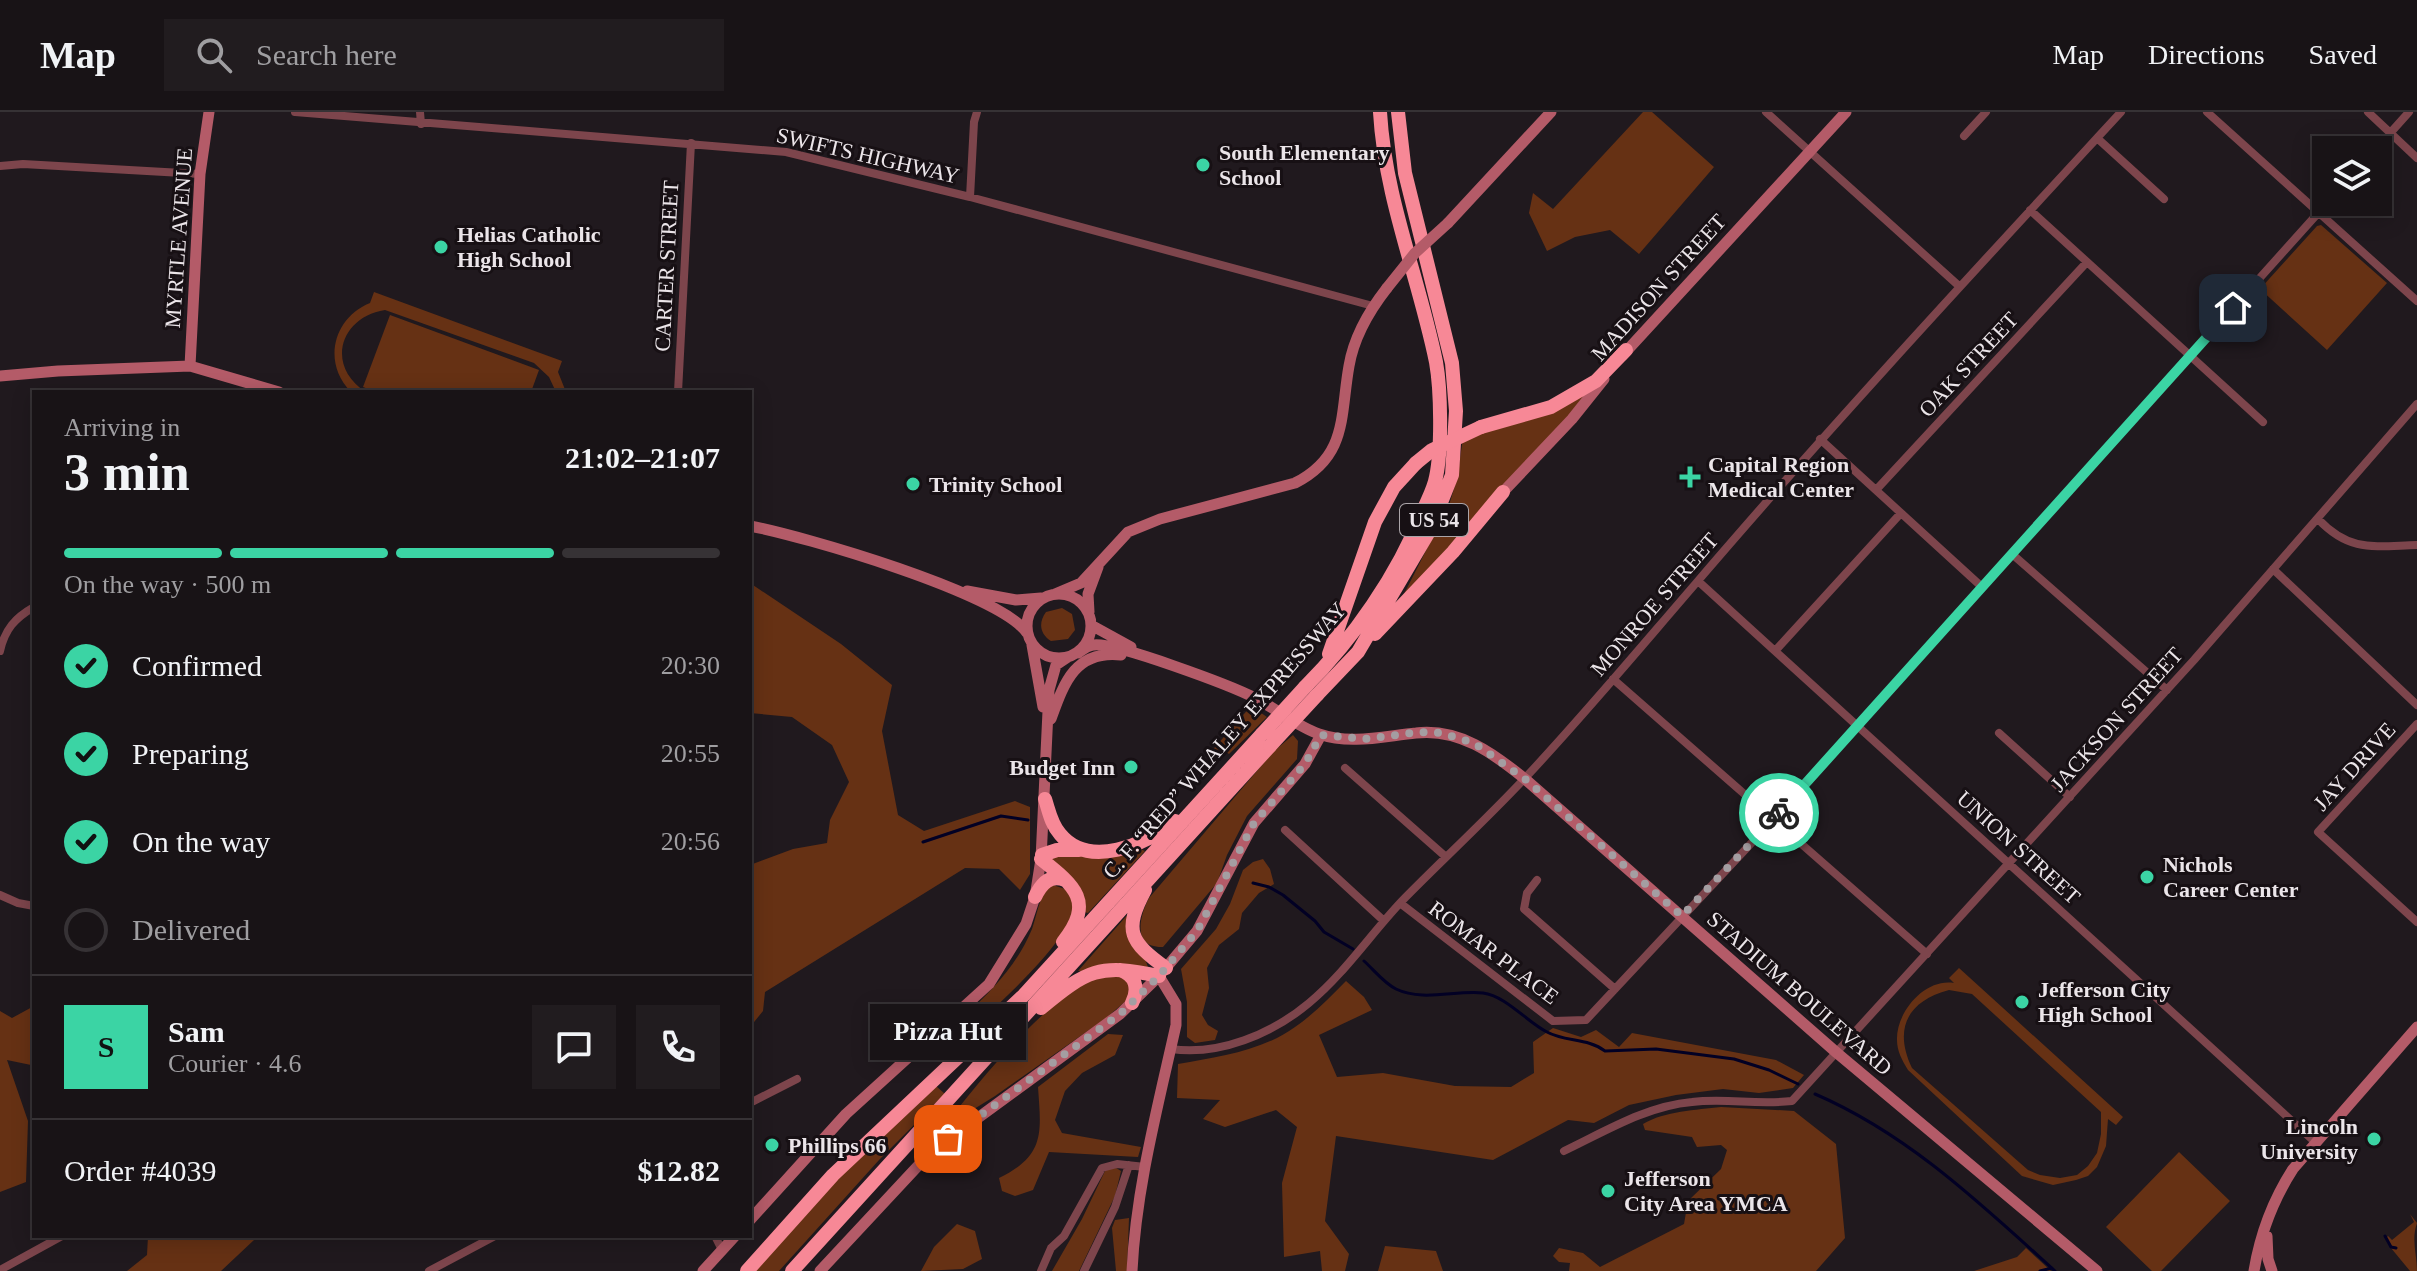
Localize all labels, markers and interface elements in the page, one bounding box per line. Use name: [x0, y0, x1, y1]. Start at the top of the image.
search box: [164, 19, 724, 91]
icon: search: [192, 33, 236, 77]
text: Map: [40, 34, 116, 76]
text: Search here: [256, 38, 397, 71]
text: Map: [2053, 39, 2104, 70]
text: Directions: [2148, 39, 2265, 70]
text: Saved: [2309, 39, 2377, 70]
street label: SWIFTS HIGHWAY: [774, 122, 962, 189]
map controls: [2312, 136, 2392, 216]
button: layers: [2312, 136, 2392, 216]
place label: South Elementary School: [1219, 140, 1390, 190]
street label: MYRTLE AVENUE: [160, 147, 197, 329]
marker: South Elementary School: [1194, 156, 1212, 174]
street label: CARTER STREET: [650, 179, 684, 352]
street label: MADISON STREET: [1586, 208, 1731, 366]
place label: Helias Catholic High School: [457, 222, 601, 272]
marker: Helias Catholic High School: [432, 238, 450, 256]
pin: [2199, 274, 2267, 342]
icon: home: [2211, 286, 2255, 330]
street label: OAK STREET: [1914, 306, 2024, 422]
text: Arriving in: [64, 413, 180, 442]
text: 21:02–21:07: [565, 441, 720, 474]
text: 3 min: [64, 444, 190, 501]
place label: Capital Region Medical Center: [1708, 452, 1854, 502]
marker: Capital Region Medical Center: [1679, 466, 1701, 488]
place label: Trinity School: [929, 472, 1062, 497]
marker: Trinity School: [904, 475, 922, 493]
road number: US 54: [1400, 504, 1468, 536]
street label: MONROE STREET: [1585, 527, 1724, 681]
text: On the way · 500 m: [64, 570, 271, 599]
street label: C. F. “RED” WHALEY EXPRESSWAY: [1098, 597, 1351, 884]
street label: JACKSON STREET: [2045, 642, 2188, 797]
icon: check: [64, 644, 108, 688]
text: Confirmed: [132, 649, 262, 682]
text: 20:30: [661, 651, 720, 680]
street label: JAY DRIVE: [2308, 717, 2401, 816]
icon: check: [64, 732, 108, 776]
text: Preparing: [132, 737, 249, 770]
text: 20:55: [661, 739, 720, 768]
place label: Budget Inn: [1009, 755, 1115, 780]
marker: Budget Inn: [1122, 758, 1140, 776]
courier: [1739, 773, 1819, 853]
street label: UNION STREET: [1952, 786, 2086, 910]
icon: bike: [1757, 791, 1801, 835]
icon: check: [64, 820, 108, 864]
text: On the way: [132, 825, 270, 858]
text: 20:56: [661, 827, 720, 856]
place label: Nichols Career Center: [2163, 852, 2299, 902]
marker: Nichols Career Center: [2138, 868, 2156, 886]
street label: ROMAR PLACE: [1424, 896, 1563, 1009]
street label: STADIUM BOULEVARD: [1702, 906, 1897, 1080]
text: Delivered: [132, 913, 250, 946]
place label: Jefferson City High School: [2038, 977, 2171, 1027]
marker: Jefferson City High School: [2013, 993, 2031, 1011]
callout: Pizza Hut: [870, 1003, 1026, 1059]
button: chat: [532, 1005, 616, 1089]
button: phone: [636, 1005, 720, 1089]
text: Sam: [168, 1015, 225, 1048]
text: Pizza Hut: [893, 1017, 1003, 1046]
text: S: [98, 1030, 114, 1063]
text: Courier · 4.6: [168, 1049, 302, 1078]
pin: [914, 1105, 982, 1173]
place label: Lincoln University: [2260, 1114, 2358, 1164]
icon: bag: [926, 1117, 970, 1161]
marker: Lincoln University: [2365, 1130, 2383, 1148]
place label: Phillips 66: [788, 1133, 886, 1158]
marker: Phillips 66: [763, 1136, 781, 1154]
text: Order #4039: [64, 1154, 216, 1187]
text: $12.82: [638, 1154, 720, 1187]
place label: Jefferson City Area YMCA: [1624, 1166, 1788, 1216]
marker: Jefferson City Area YMCA: [1599, 1182, 1617, 1200]

